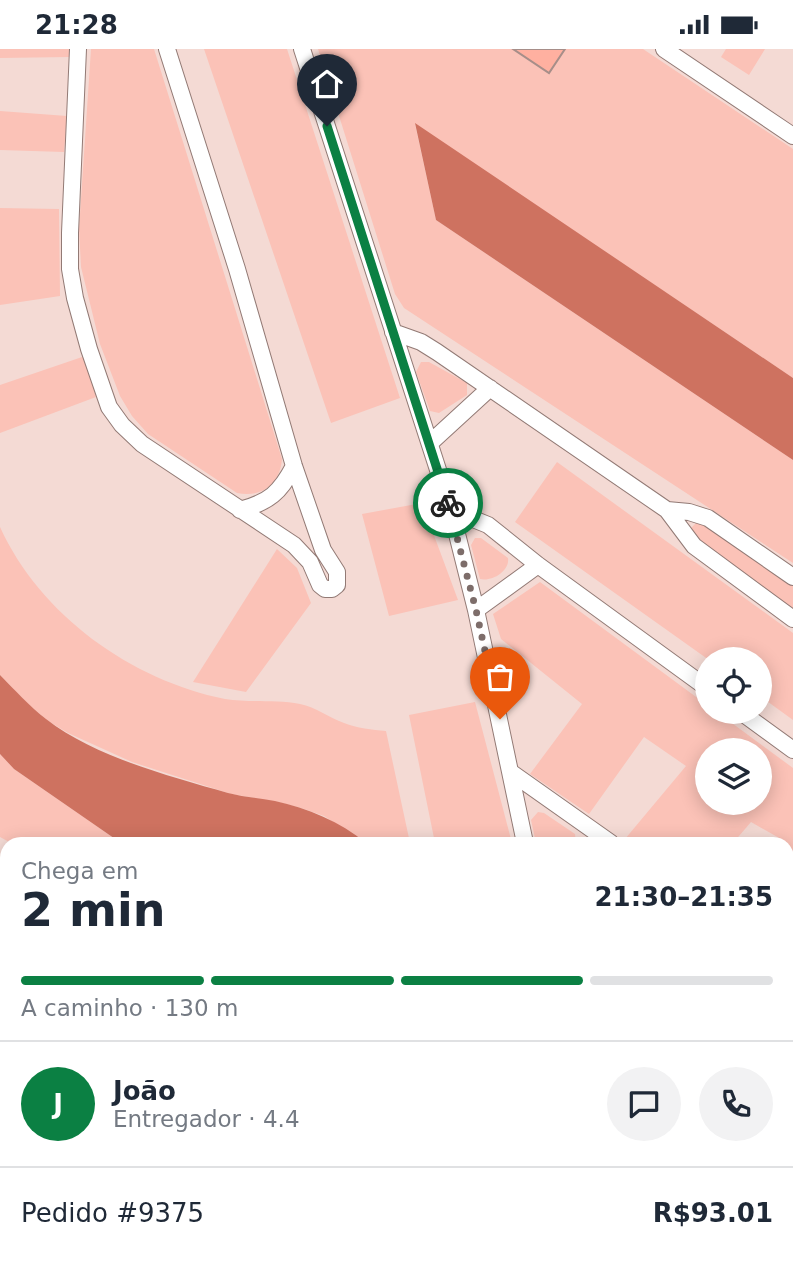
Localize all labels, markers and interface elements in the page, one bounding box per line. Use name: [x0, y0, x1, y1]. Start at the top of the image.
text: 21:28: [35, 10, 118, 40]
pin: [297, 54, 357, 126]
icon: home: [308, 65, 346, 103]
courier: [413, 468, 483, 538]
icon: bike: [429, 484, 467, 522]
pin: [470, 647, 530, 719]
map controls: [695, 647, 772, 815]
button: locate: [695, 647, 772, 724]
icon: bag: [481, 658, 519, 696]
button: layers: [695, 738, 772, 815]
text: Chega em: [21, 858, 138, 884]
text: 21:30–21:35: [594, 882, 773, 912]
text: 2 min: [21, 883, 165, 937]
text: A caminho · 130 m: [21, 995, 238, 1021]
button: chat: [607, 1067, 681, 1141]
button: phone: [699, 1067, 773, 1141]
text: João: [113, 1076, 176, 1106]
text: J: [53, 1089, 63, 1119]
text: Entregador · 4.4: [113, 1106, 300, 1132]
text: Pedido #9375: [21, 1198, 204, 1228]
text: R$93.01: [653, 1198, 773, 1228]

